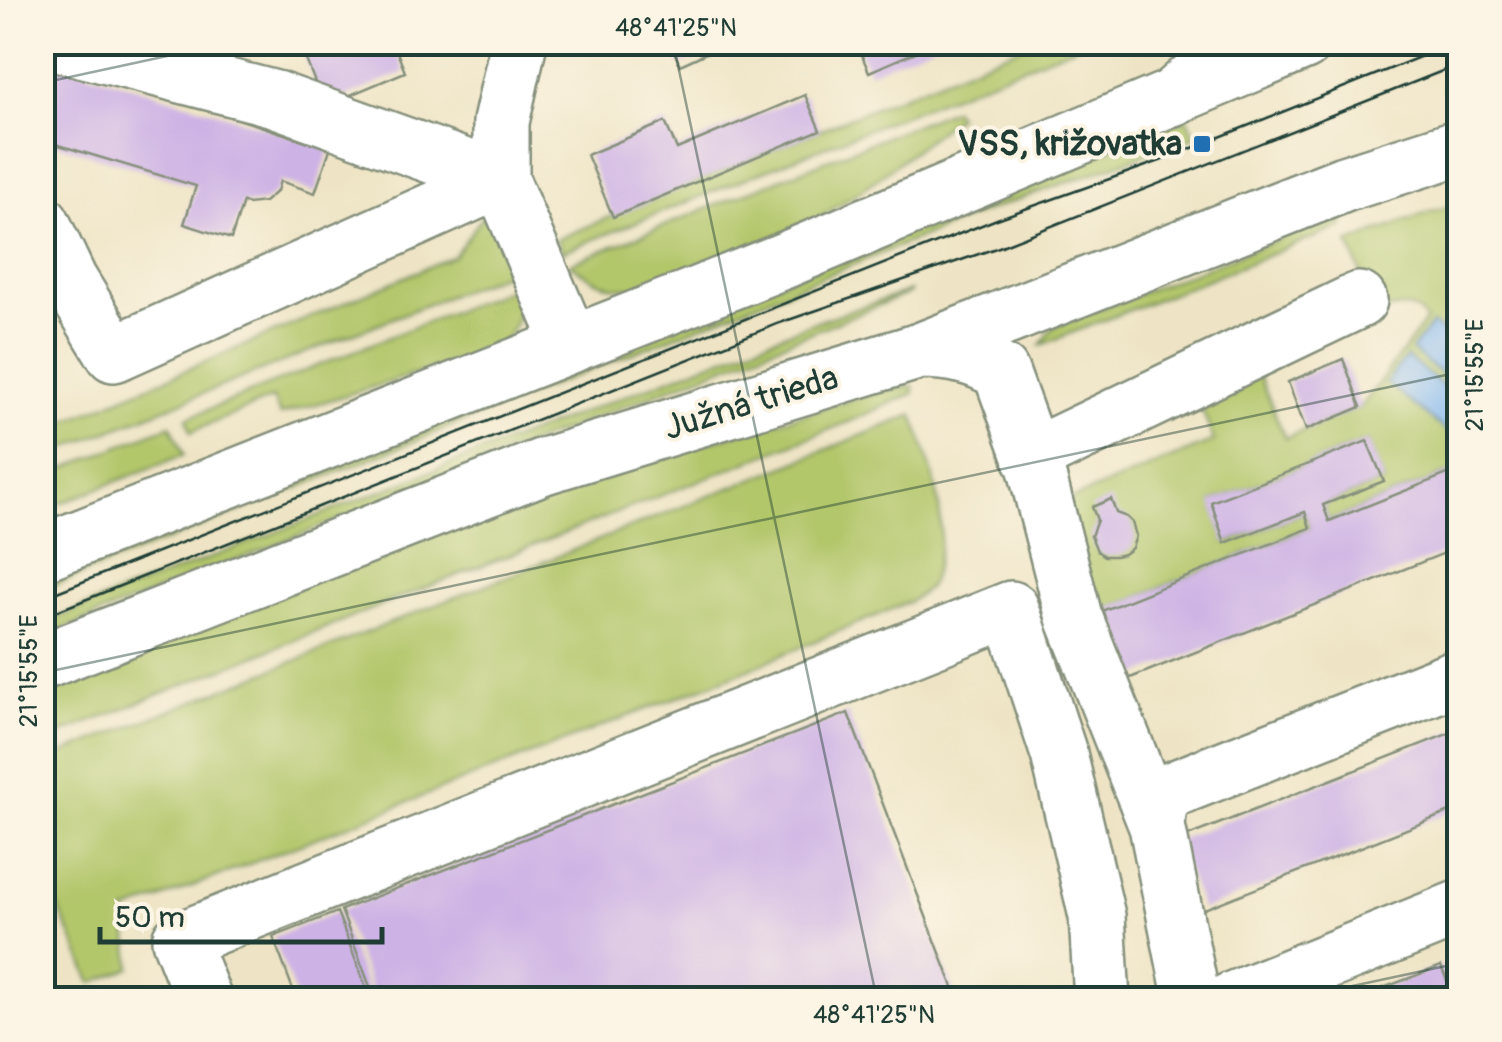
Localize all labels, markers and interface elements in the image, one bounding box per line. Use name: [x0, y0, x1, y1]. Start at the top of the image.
text: 48°41'25"N: [615, 13, 737, 44]
place label: VSS, križovatka: [957, 122, 1182, 166]
marker: VSS, križovatka: [1191, 133, 1213, 155]
text: 21°15'55"E: [1460, 318, 1491, 432]
street label: Južná trieda: [659, 356, 843, 450]
text: 21°15'55"E: [14, 614, 45, 728]
scale bar: [100, 882, 382, 944]
text: 50 m: [115, 899, 185, 936]
text: 48°41'25"N: [813, 1000, 935, 1031]

